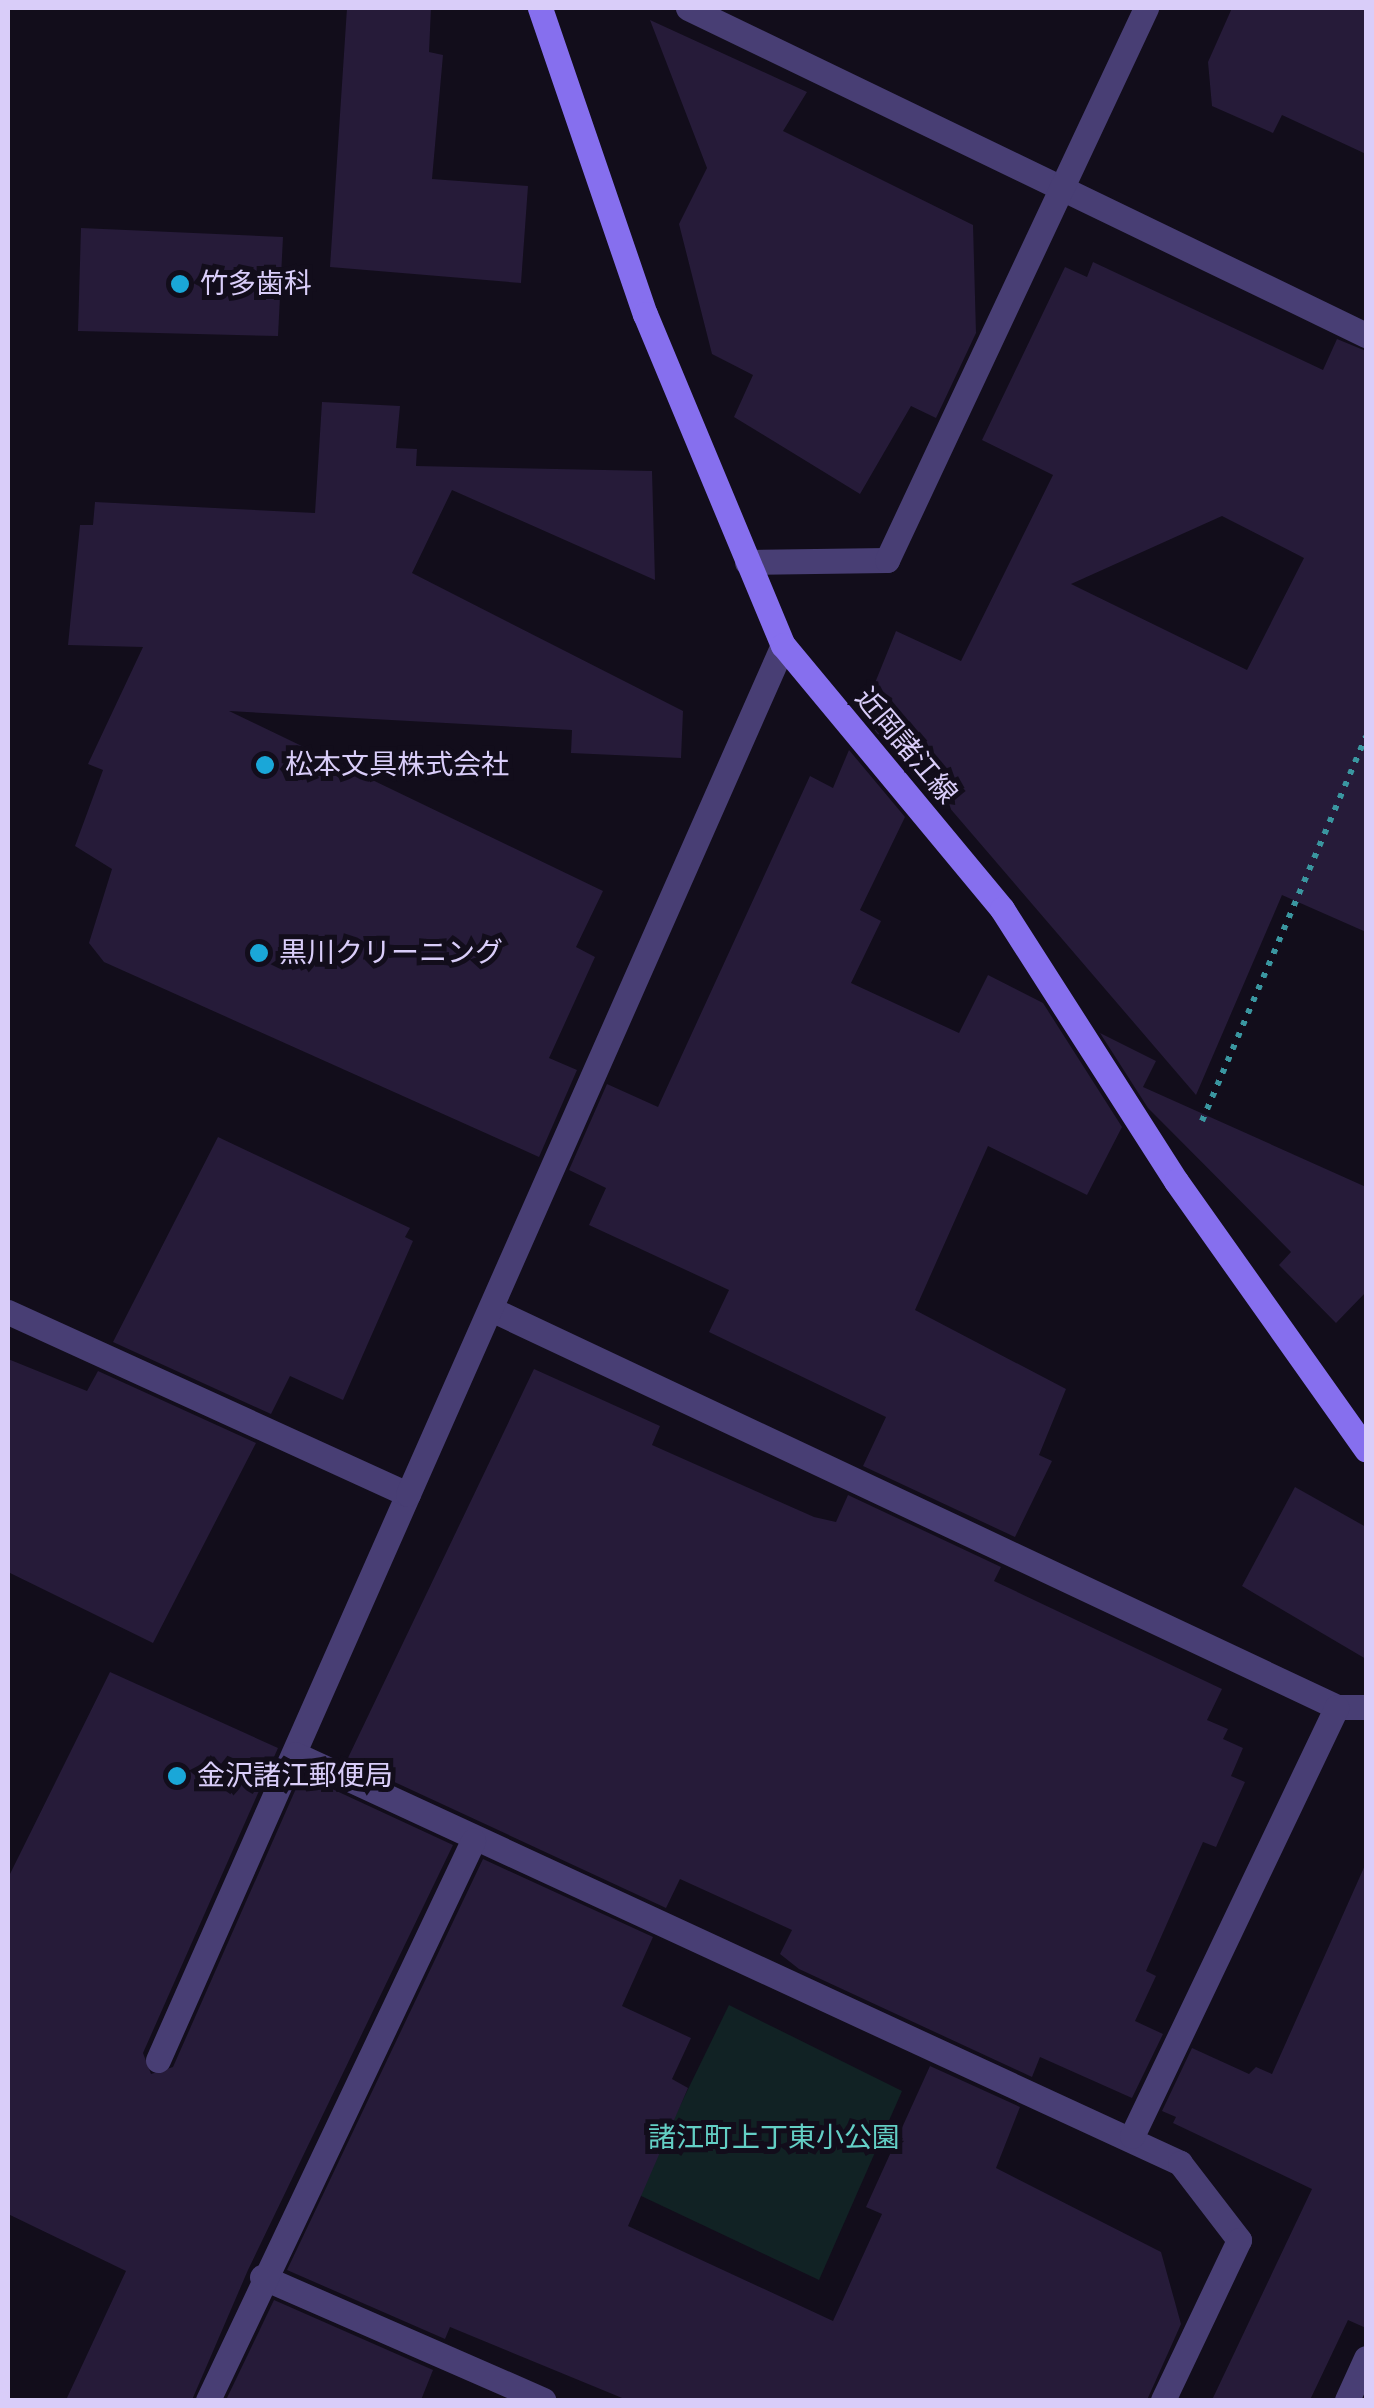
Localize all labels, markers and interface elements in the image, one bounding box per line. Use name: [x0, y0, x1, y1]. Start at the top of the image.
place label: 竹多歯科: [200, 267, 312, 301]
marker: 竹多歯科: [169, 273, 191, 295]
street label: 近岡諸江線: [848, 682, 964, 810]
place label: 松本文具株式会社: [285, 748, 509, 782]
marker: 松本文具株式会社: [254, 754, 276, 776]
place label: 黒川クリーニング: [279, 936, 503, 970]
marker: 黒川クリーニング: [248, 942, 270, 964]
place label: 金沢諸江郵便局: [197, 1759, 393, 1793]
marker: 金沢諸江郵便局: [166, 1765, 188, 1787]
park label: 諸江町上丁東小公園: [648, 2121, 900, 2155]

